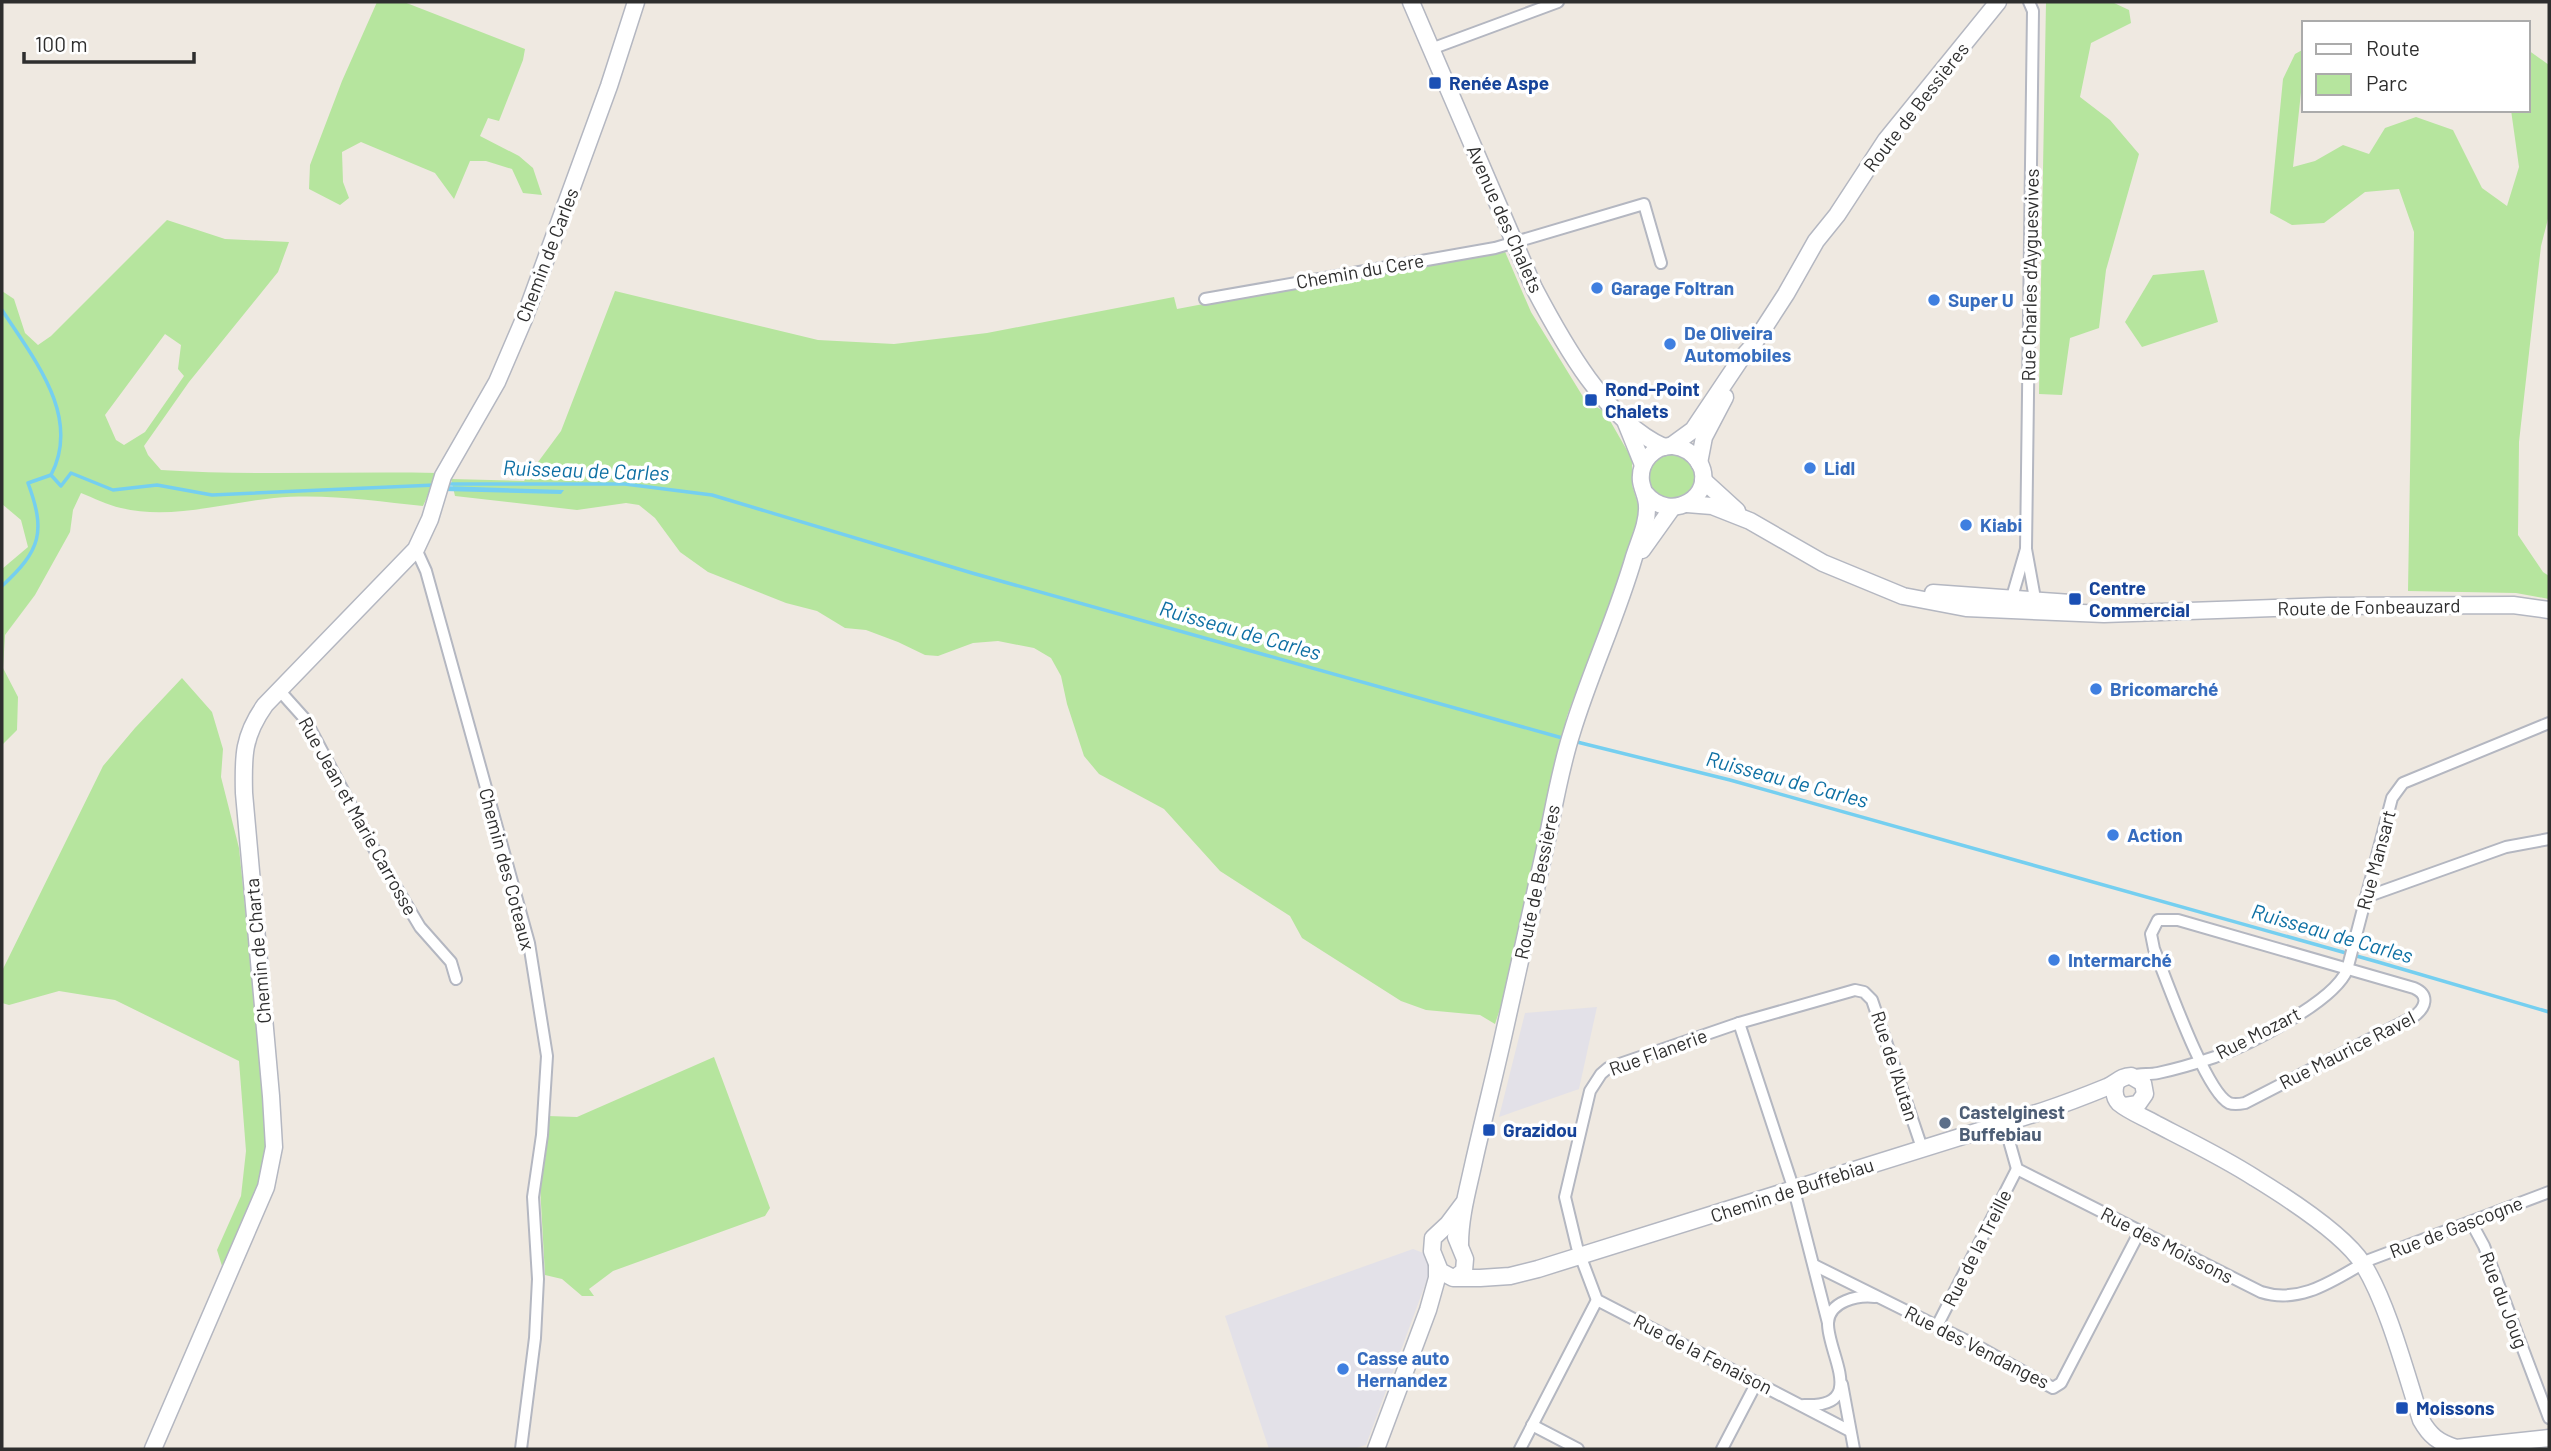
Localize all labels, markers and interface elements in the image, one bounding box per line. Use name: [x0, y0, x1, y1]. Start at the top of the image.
scale bar: [24, 21, 194, 65]
legend: [2302, 21, 2530, 112]
text: 100 m: [35, 31, 88, 56]
text: Route: [2366, 35, 2420, 60]
street label: Route de Bessières: [1858, 37, 1973, 176]
text: Parc: [2366, 70, 2408, 95]
place label: Renée Aspe: [1449, 71, 1549, 94]
marker: Renée Aspe: [1427, 75, 1443, 91]
street label: Avenue des Chalets: [1463, 141, 1548, 296]
street label: Rue Charles d'Ayguesvives: [2016, 168, 2043, 382]
street label: Chemin de Carles: [510, 184, 583, 325]
street label: Chemin du Cere: [1294, 248, 1426, 293]
place label: Garage Foltran: [1611, 276, 1734, 299]
marker: Garage Foltran: [1589, 280, 1605, 296]
place label: Super U: [1948, 288, 2014, 311]
marker: Super U: [1926, 292, 1942, 308]
place label: De Oliveira Automobiles: [1684, 321, 1791, 366]
marker: De Oliveira Automobiles: [1662, 336, 1678, 352]
place label: Rond-Point Chalets: [1605, 377, 1700, 422]
marker: Rond-Point Chalets: [1583, 392, 1599, 408]
water label: Ruisseau de Carles: [502, 454, 670, 485]
place label: Lidl: [1824, 456, 1855, 479]
marker: Lidl: [1802, 460, 1818, 476]
place label: Kiabi: [1980, 513, 2022, 536]
marker: Kiabi: [1958, 517, 1974, 533]
place label: Centre Commercial: [2089, 576, 2190, 621]
marker: Centre Commercial: [2067, 591, 2083, 607]
street label: Route de Fonbeauzard: [2277, 593, 2461, 620]
water label: Ruisseau de Carles: [1157, 595, 1324, 665]
place label: Bricomarché: [2110, 677, 2218, 700]
marker: Bricomarché: [2088, 681, 2104, 697]
street label: Rue Jean et Marie Carrosse: [294, 712, 423, 919]
water label: Ruisseau de Carles: [1704, 745, 1871, 812]
street label: Chemin des Coteaux: [475, 785, 540, 953]
street label: Route de Bessières: [1509, 802, 1564, 961]
street label: Rue Mansart: [2351, 808, 2400, 912]
place label: Action: [2127, 823, 2183, 846]
marker: Action: [2105, 827, 2121, 843]
street label: Chemin de Charta: [240, 877, 275, 1025]
water label: Ruisseau de Carles: [2249, 898, 2416, 968]
place label: Intermarché: [2068, 948, 2172, 971]
marker: Intermarché: [2046, 952, 2062, 968]
street label: Rue Mozart: [2212, 1001, 2304, 1064]
street label: Rue Maurice Ravel: [2275, 1005, 2418, 1094]
street label: Rue de l'Autan: [1867, 1008, 1924, 1124]
street label: Rue Flanerie: [1606, 1023, 1710, 1080]
place label: Castelginest Buffebiau: [1959, 1100, 2065, 1145]
marker: Castelginest Buffebiau: [1937, 1115, 1953, 1131]
place label: Grazidou: [1503, 1118, 1577, 1141]
marker: Grazidou: [1481, 1122, 1497, 1138]
street label: Chemin de Buffebiau: [1707, 1152, 1876, 1227]
street label: Rue de la Treille: [1937, 1185, 2016, 1310]
street label: Rue de Gascogne: [2386, 1191, 2526, 1263]
street label: Rue des Moissons: [2097, 1201, 2237, 1288]
street label: Rue du Joug: [2475, 1248, 2533, 1351]
street label: Rue des Vendanges: [1901, 1300, 2053, 1393]
street label: Rue de la Fenaison: [1630, 1309, 1776, 1398]
place label: Casse auto Hernandez: [1357, 1346, 1450, 1391]
marker: Casse auto Hernandez: [1335, 1361, 1351, 1377]
place label: Moissons: [2416, 1396, 2494, 1419]
marker: Moissons: [2394, 1400, 2410, 1416]

